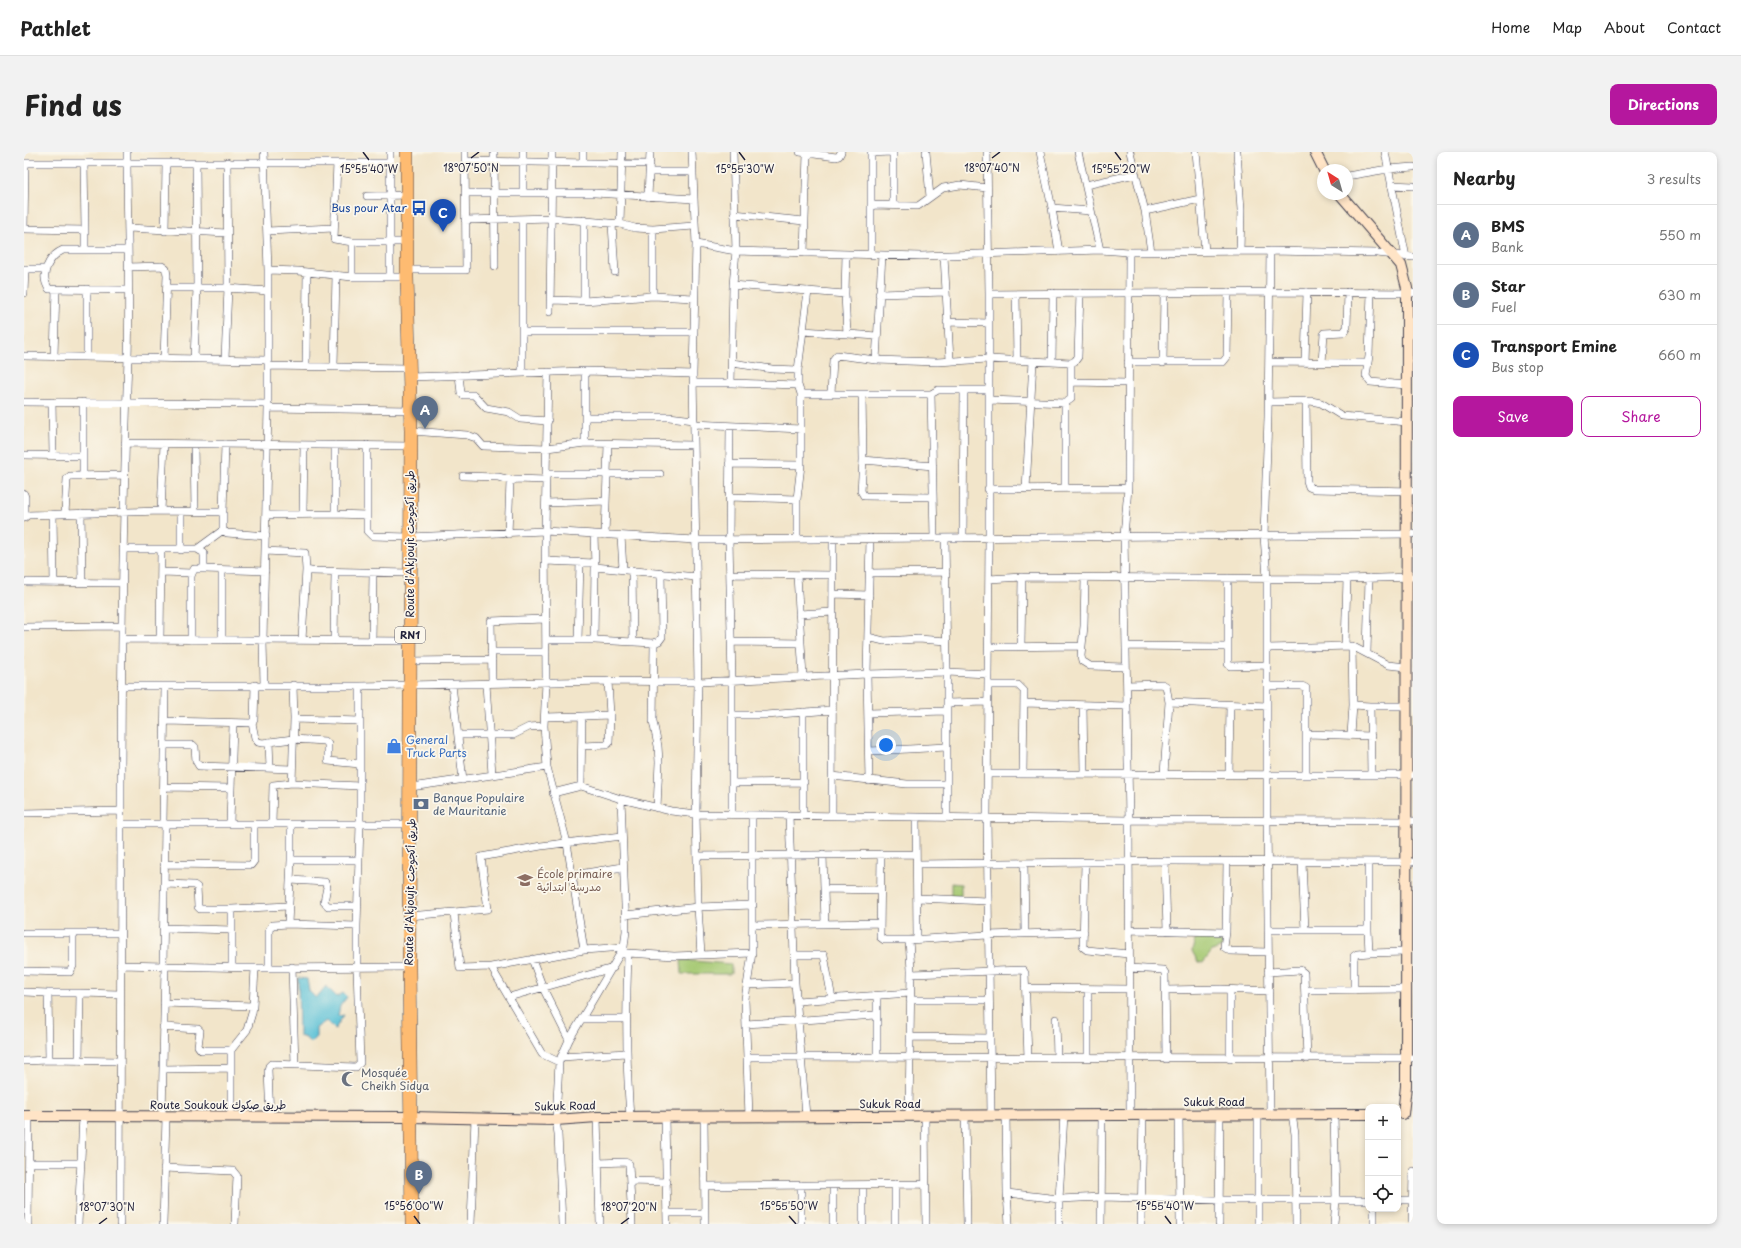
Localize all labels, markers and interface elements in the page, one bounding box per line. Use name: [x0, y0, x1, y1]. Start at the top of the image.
text: Pathlet: [20, 14, 91, 42]
text: Home: [1491, 17, 1530, 38]
text: Map: [1552, 17, 1582, 38]
text: About: [1604, 17, 1645, 38]
text: Contact: [1667, 17, 1721, 38]
text: Find us: [24, 83, 122, 126]
button: Directions: [1610, 84, 1717, 125]
text: 18°07'50"N: [443, 160, 499, 175]
text: 18°07'40"N: [964, 160, 1020, 175]
text: 15°55'40"W: [340, 161, 399, 176]
text: 15°55'30"W: [716, 161, 775, 176]
text: 15°55'20"W: [1092, 161, 1151, 176]
north arrow: [1317, 164, 1353, 200]
text: Nearby: [1453, 165, 1515, 191]
text: 3 results: [1647, 169, 1701, 188]
place label: Bus pour Atar: [331, 199, 408, 216]
bus stop icon: Bus pour Atar: [410, 199, 428, 217]
pin: C: [430, 199, 456, 232]
text: BMS: [1491, 214, 1525, 237]
text: A: [1461, 225, 1471, 244]
text: 550 m: [1659, 225, 1701, 244]
text: Bank: [1491, 237, 1524, 256]
text: Star: [1491, 274, 1526, 297]
text: B: [1462, 285, 1470, 304]
text: 630 m: [1658, 285, 1701, 304]
text: Fuel: [1491, 297, 1517, 316]
text: Transport Emine: [1491, 334, 1617, 357]
text: C: [1461, 345, 1471, 364]
text: 660 m: [1658, 345, 1701, 364]
text: Bus stop: [1491, 357, 1544, 376]
pin: A: [412, 396, 438, 429]
button: Save: [1453, 396, 1573, 437]
button: Share: [1581, 396, 1701, 437]
street label: Route d'Akjoujt طريق أكجوجت: [401, 470, 418, 618]
road number: RN1: [395, 627, 425, 643]
place label: General Truck Parts: [406, 731, 467, 761]
your location: [876, 735, 896, 755]
shop icon: General Truck Parts: [385, 737, 403, 755]
place label: Banque Populaire de Mauritanie: [433, 789, 525, 819]
bank icon: Banque Populaire de Mauritanie: [412, 795, 430, 813]
street label: Route d'Akjoujt طريق أكجوجت: [400, 818, 419, 966]
place label: École primaire مدرسة ابتدائية: [537, 865, 613, 895]
school or university icon: École primaire مدرسة ابتدائية: [516, 871, 534, 889]
place label: Mosquée Cheikh Sidya: [361, 1064, 429, 1094]
mosque icon: Mosquée Cheikh Sidya: [340, 1070, 358, 1088]
street label: Sukuk Road: [1183, 1093, 1245, 1110]
street label: Sukuk Road: [859, 1095, 921, 1112]
street label: Route Soukouk طريق صكوك: [150, 1096, 286, 1113]
street label: Sukuk Road: [534, 1096, 596, 1115]
map controls: [1365, 1104, 1401, 1212]
button: +: [1365, 1104, 1401, 1140]
button: −: [1365, 1140, 1401, 1176]
pin: B: [406, 1161, 432, 1194]
button: locate: [1365, 1176, 1401, 1212]
text: 15°56'00"W: [384, 1198, 444, 1213]
text: 15°55'50"W: [760, 1198, 819, 1213]
text: 15°55'40"W: [1136, 1198, 1195, 1213]
text: 18°07'30"N: [79, 1199, 135, 1214]
text: 18°07'20"N: [601, 1199, 657, 1214]

